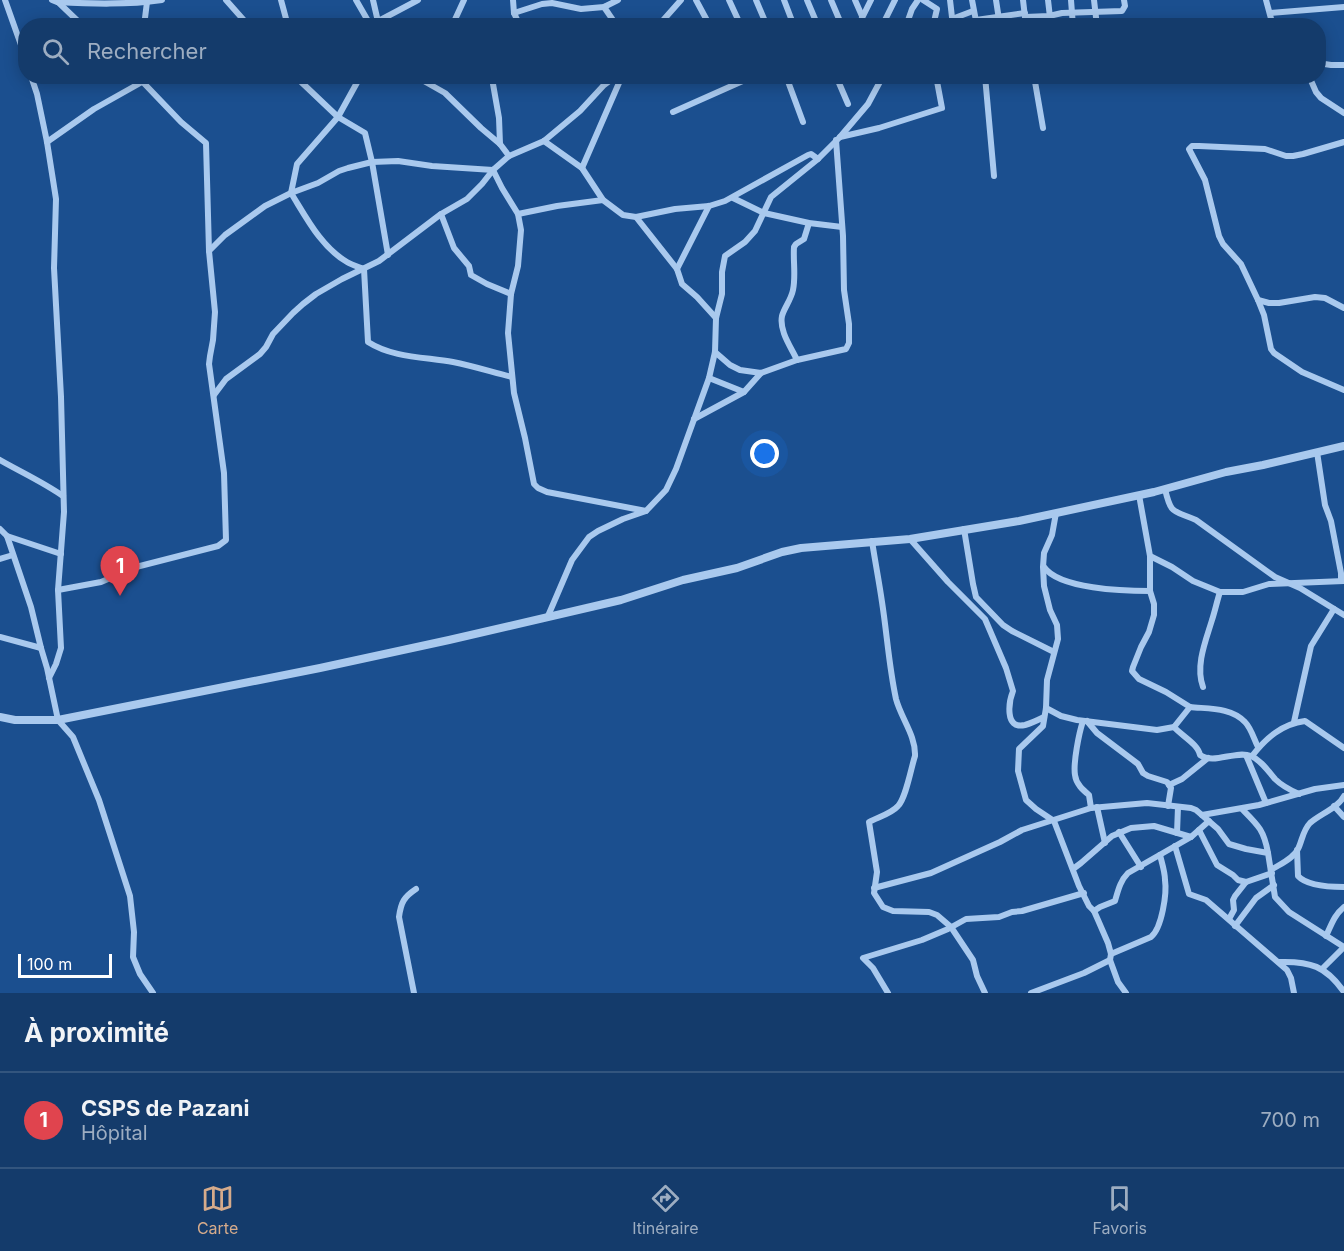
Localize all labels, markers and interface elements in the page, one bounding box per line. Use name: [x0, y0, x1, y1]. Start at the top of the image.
search box: [18, 18, 1326, 84]
icon: search: [39, 35, 72, 68]
text: Rechercher: [87, 38, 207, 64]
your location: [750, 439, 779, 468]
pin: 1: [100, 546, 140, 596]
scale bar: [18, 951, 112, 978]
text: 100 m: [27, 954, 72, 974]
text: À proximité: [24, 1017, 169, 1048]
text: CSPS de Pazani: [81, 1095, 250, 1121]
text: 1: [39, 1108, 48, 1132]
text: 700 m: [1261, 1108, 1320, 1132]
text: Hôpital: [81, 1121, 148, 1145]
tab: Carte: [197, 1182, 238, 1238]
tab: Itinéraire: [632, 1182, 699, 1238]
tab: Favoris: [1092, 1182, 1147, 1238]

